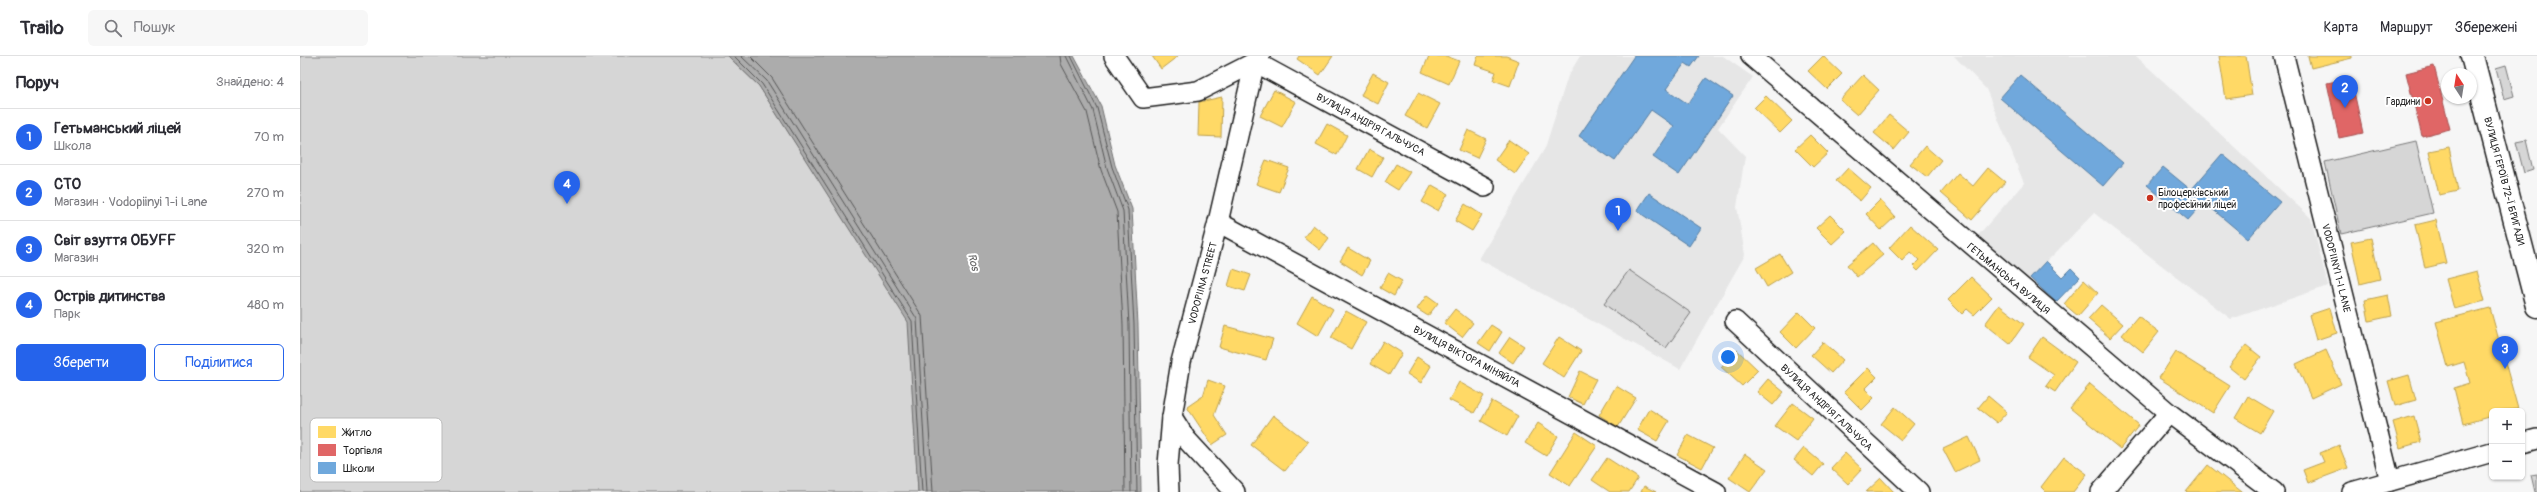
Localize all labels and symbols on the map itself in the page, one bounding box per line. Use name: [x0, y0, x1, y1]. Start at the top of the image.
north arrow: [2441, 68, 2477, 104]
pin: 2: [2332, 75, 2358, 108]
street label: ВУЛИЦЯ АНДРІЯ ГАЛЬЧУСА: [1314, 91, 1427, 159]
place label: Гардини: [2386, 96, 2421, 108]
marker: Гардини: [2423, 96, 2433, 106]
street label: ВУЛИЦЯ ГЕРОЇВ 72-Ї БРИГАДИ: [2481, 116, 2527, 247]
pin: 4: [554, 171, 580, 204]
place label: Білоцерківський професійний ліцей: [2158, 187, 2236, 211]
marker: Білоцерківський професійний ліцей: [2145, 193, 2155, 203]
pin: 1: [1605, 198, 1631, 231]
street label: VODOPIINYI 1-I LANE: [2319, 223, 2353, 314]
street label: VODOPIINA STREET: [1186, 240, 1220, 326]
street label: ГЕТЬМАНСЬКА ВУЛИЦЯ: [1964, 241, 2052, 317]
water label: Ros: [965, 252, 982, 273]
street label: ВУЛИЦЯ ВІКТОРА МІНЯЙЛА: [1411, 323, 1523, 390]
pin: 3: [2492, 336, 2518, 369]
your location: [1718, 347, 1738, 367]
street label: ВУЛИЦЯ АНДРІЯ ГАЛЬЧУСА: [1778, 362, 1875, 454]
legend: [310, 418, 442, 482]
text: Житло: [341, 426, 372, 439]
text: Торгівля: [343, 444, 382, 457]
text: Школи: [343, 462, 374, 475]

